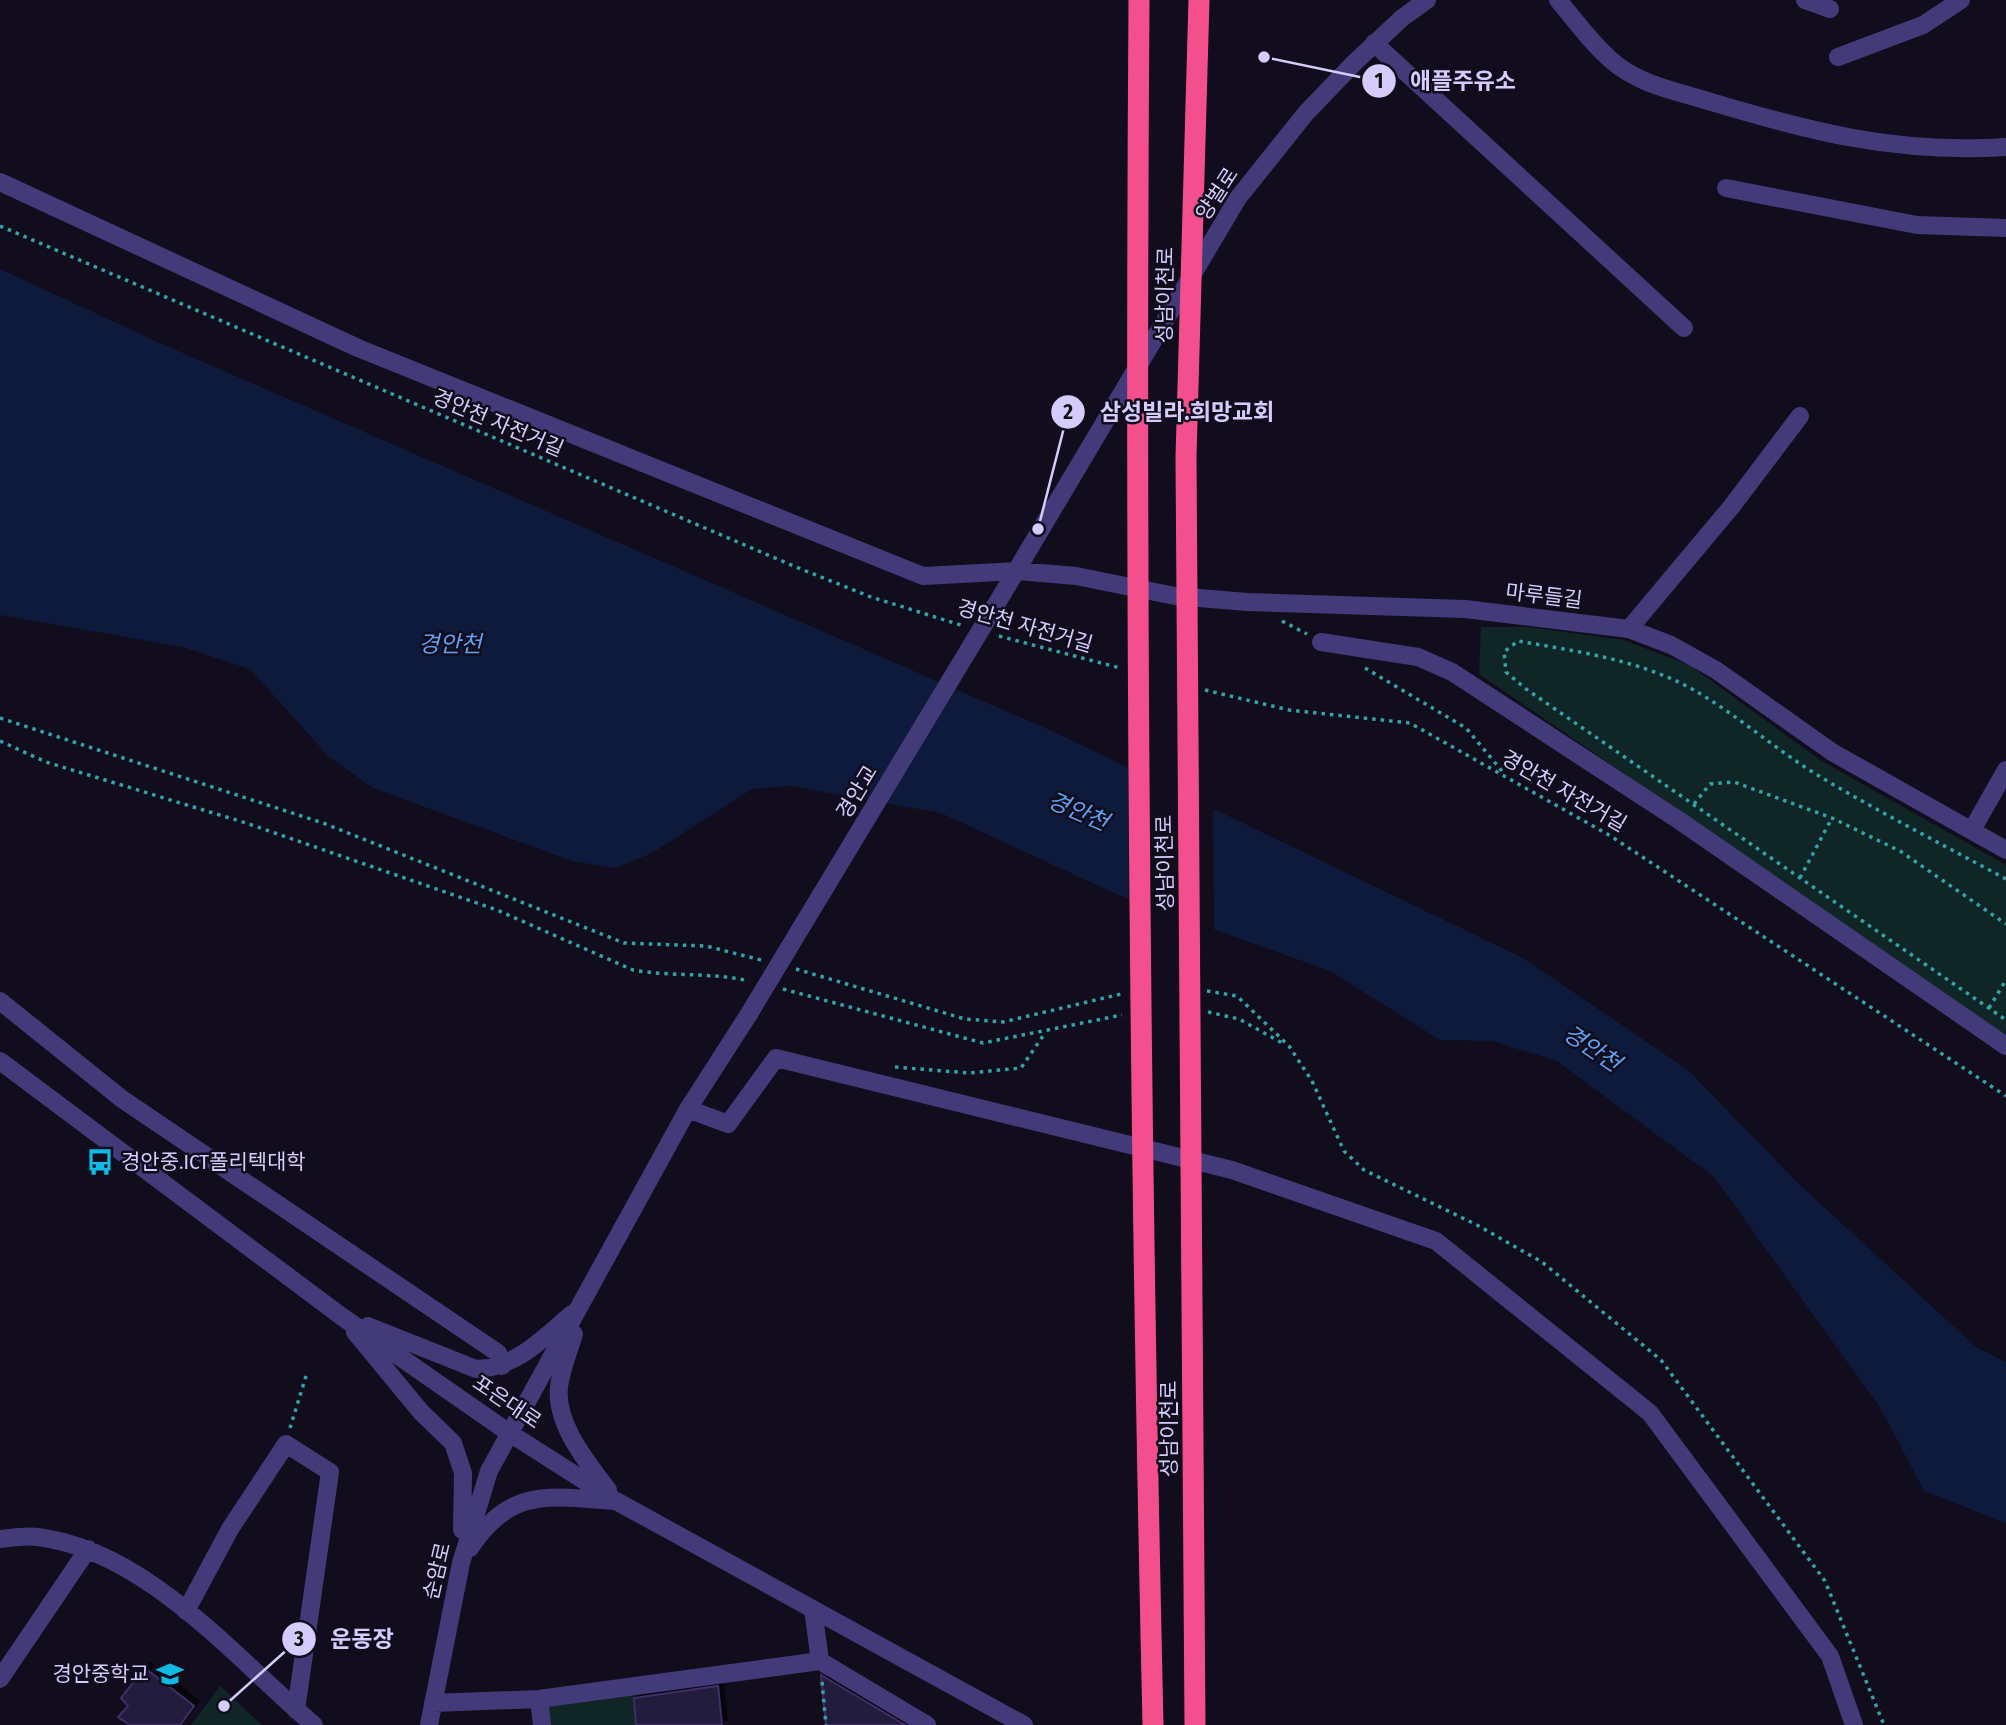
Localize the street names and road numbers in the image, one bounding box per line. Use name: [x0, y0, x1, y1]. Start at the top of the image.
street label: 양벌로: [1190, 163, 1244, 225]
street label: 성남이천로: [1151, 246, 1179, 344]
street label: 경안천 자전거길: [428, 384, 568, 462]
street label: 마루들길: [1504, 578, 1584, 614]
street label: 경안천 자전거길: [954, 594, 1096, 658]
street label: 경안천 자전거길: [1497, 745, 1631, 837]
street label: 경안교: [831, 760, 883, 824]
street label: 성남이천로: [1151, 814, 1179, 912]
street label: 포은대로: [468, 1370, 546, 1434]
street label: 성남이천로: [1156, 1381, 1182, 1477]
street label: 순암로: [418, 1540, 456, 1602]

